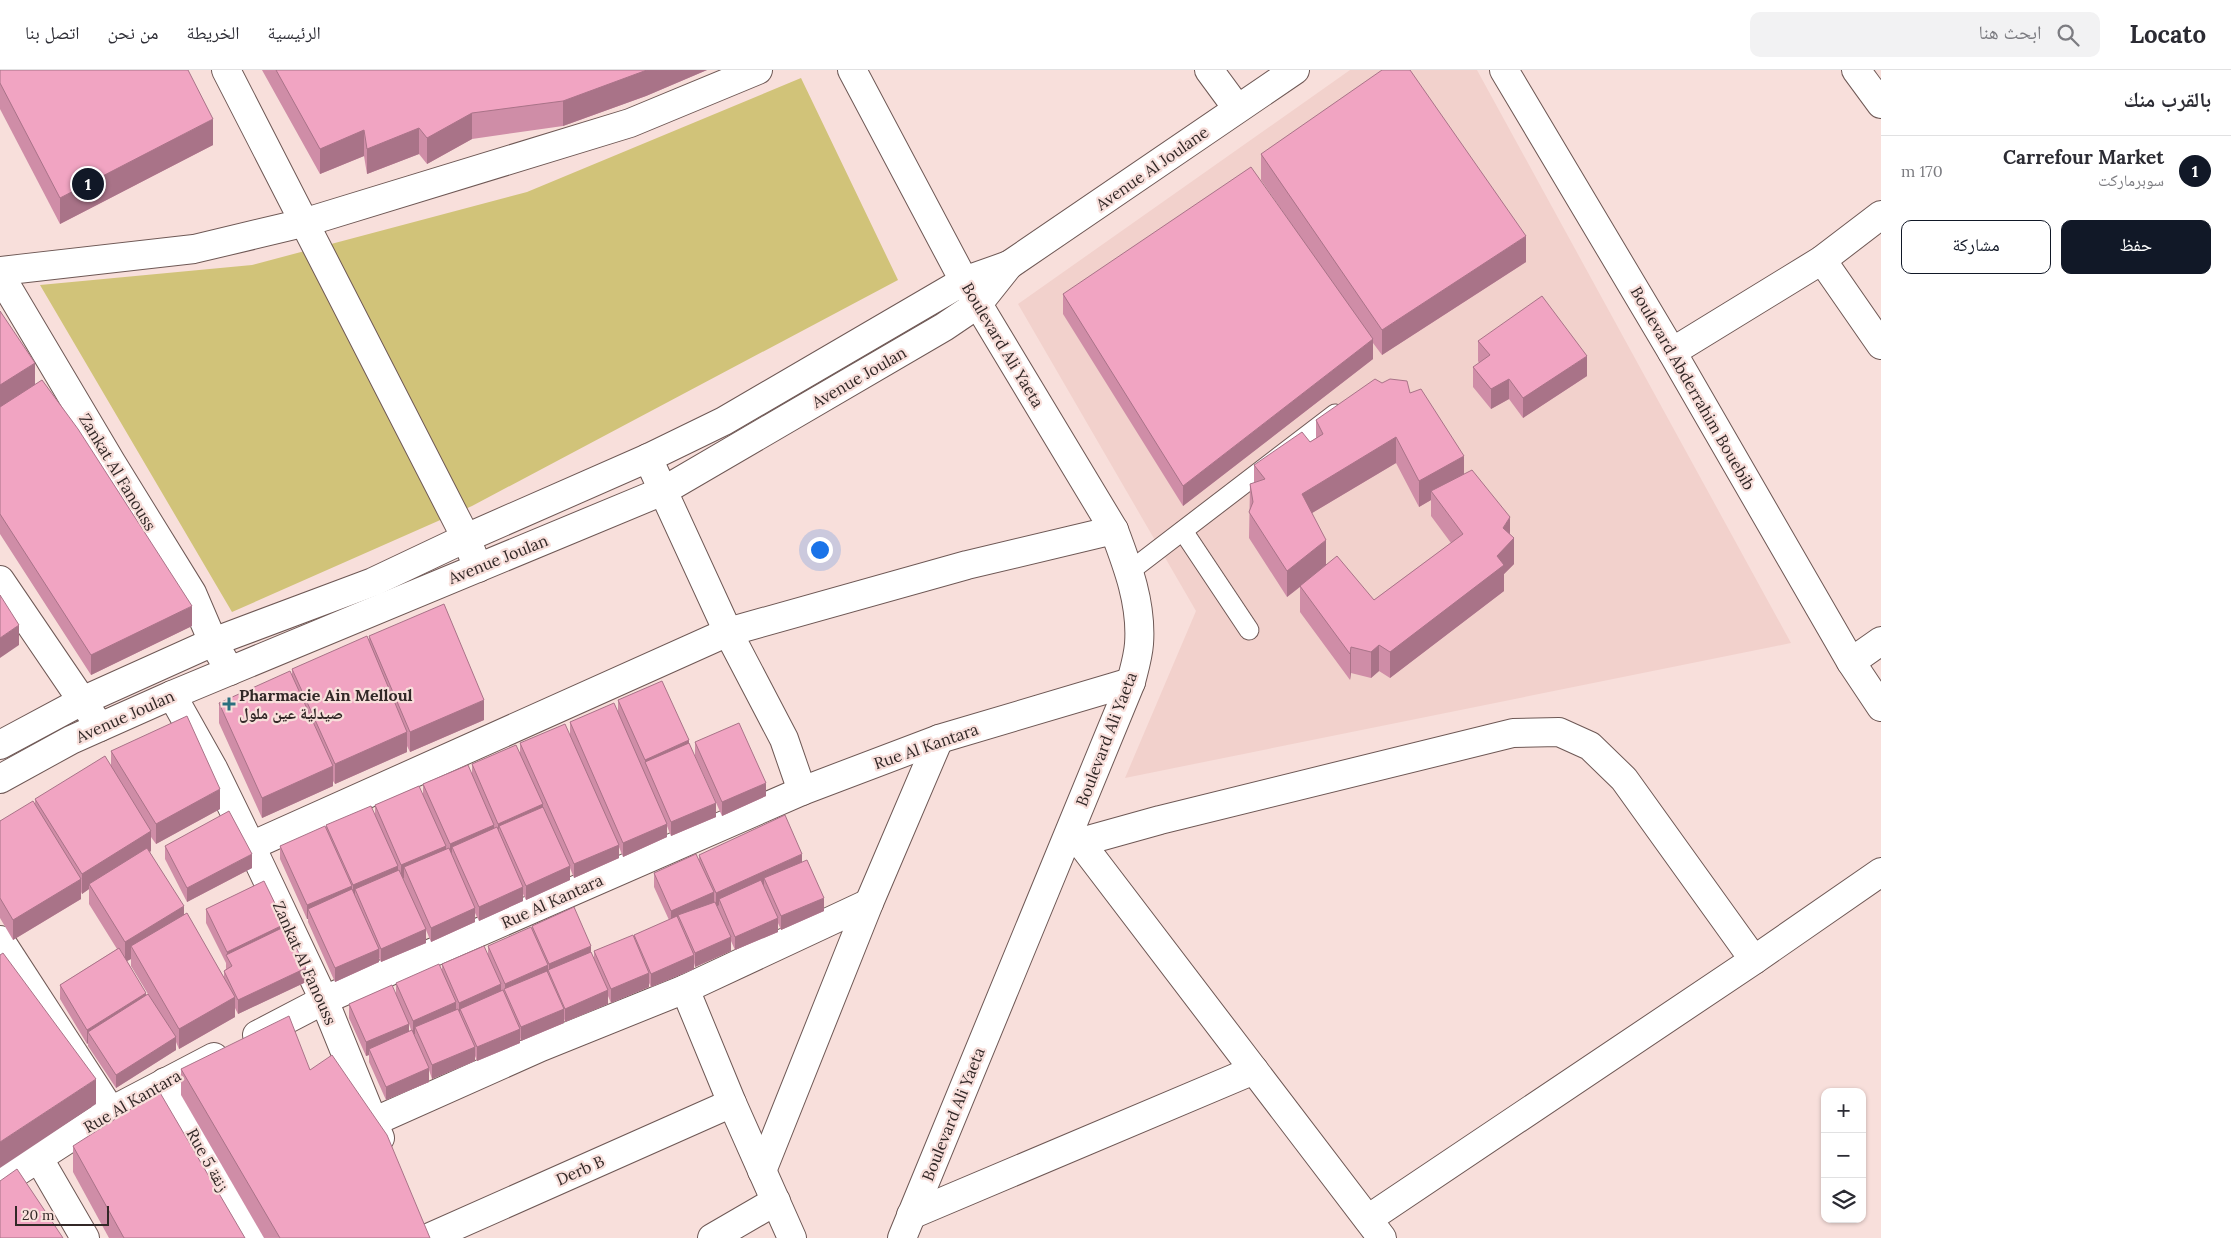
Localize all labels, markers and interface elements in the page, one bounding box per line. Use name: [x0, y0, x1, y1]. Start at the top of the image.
search box: [1750, 12, 2100, 57]
text: Locato: [2130, 19, 2206, 50]
text: ابحث هنا: [1979, 20, 2042, 44]
text: اتصل بنا: [25, 21, 80, 44]
text: من نحن: [108, 21, 159, 44]
text: الخريطة: [187, 21, 240, 44]
text: الرئيسية: [268, 21, 321, 44]
icon: search: [2054, 21, 2082, 49]
text: بالقرب منك: [2124, 86, 2211, 113]
street label: Avenue Al Joulane: [1091, 122, 1212, 215]
text: Carrefour Market: [2003, 145, 2164, 169]
text: 170 m: [1901, 161, 1943, 181]
text: 1: [2192, 161, 2198, 181]
pin: 1: [72, 165, 104, 203]
text: سوبرماركت: [2098, 170, 2164, 190]
button: مشاركة: [1901, 220, 2051, 274]
button: حفظ: [2061, 220, 2211, 274]
street label: Boulevard Ali Yaeta: [958, 279, 1048, 411]
street label: Boulevard Abderrahim Bouebib: [1626, 283, 1760, 493]
street label: Avenue Joulan: [807, 342, 910, 413]
street label: Zankat Al Fanouss: [75, 410, 161, 534]
street label: Avenue Joulan: [444, 530, 551, 588]
your location: [807, 537, 833, 563]
street label: Boulevard Ali Yaeta: [1071, 669, 1141, 809]
street label: Avenue Joulan: [72, 685, 178, 747]
place label: Pharmacie Ain Melloul صيدلية عين ملول: [239, 685, 413, 723]
marker: Pharmacie Ain Melloul صيدلية عين ملول: [223, 698, 235, 710]
street label: Rue Al Kantara: [871, 719, 981, 773]
street label: Rue Al Kantara: [498, 870, 606, 932]
street label: Zankat Al Fanouss: [269, 898, 341, 1028]
street label: Boulevard Ali Yaeta: [917, 1044, 989, 1184]
street label: Rue Al Kantara: [80, 1065, 184, 1137]
map controls: [1821, 1088, 1866, 1223]
button: +: [1821, 1088, 1866, 1133]
street label: Rue 5 زنقة: [182, 1125, 234, 1195]
button: −: [1821, 1133, 1866, 1178]
street label: Derb B: [553, 1150, 607, 1189]
button: layers: [1821, 1178, 1866, 1223]
scale bar: [15, 1203, 109, 1226]
text: 20 m: [22, 1206, 54, 1224]

